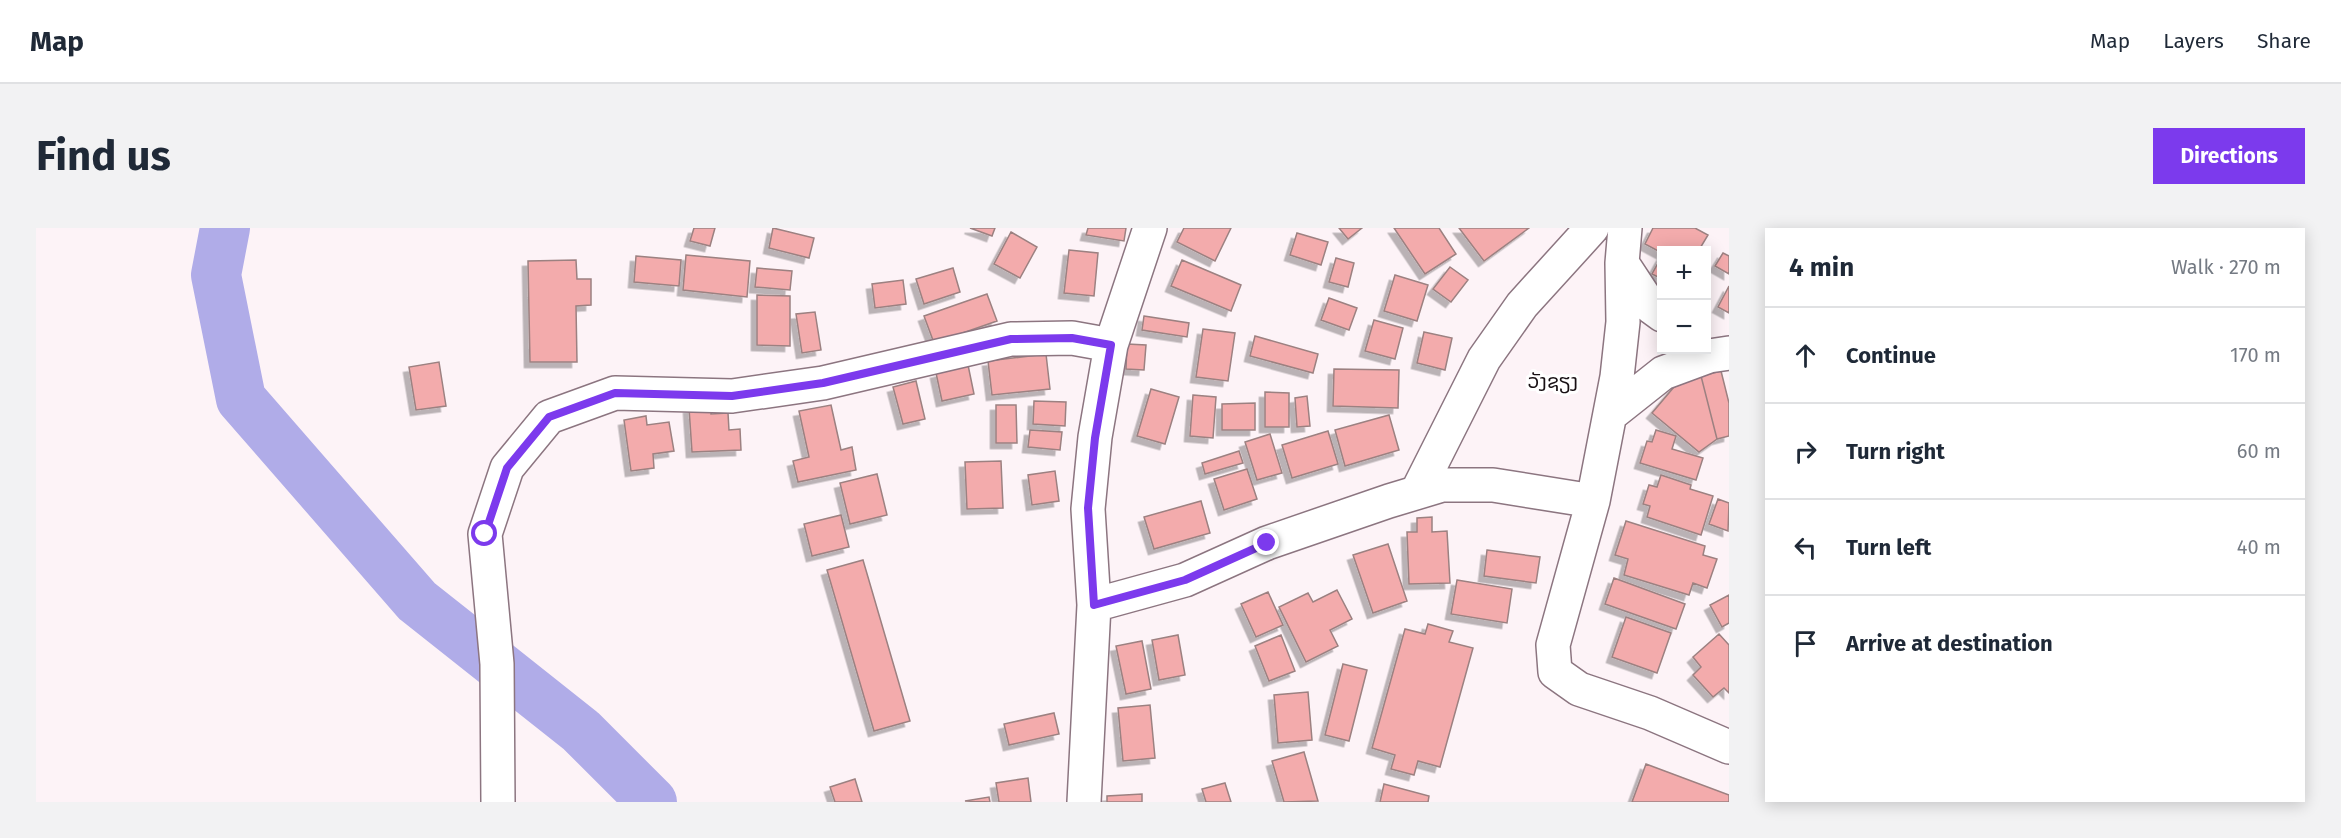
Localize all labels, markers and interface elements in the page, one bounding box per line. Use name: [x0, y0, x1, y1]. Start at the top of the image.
text: Map: [30, 25, 84, 58]
text: Map: [2090, 28, 2130, 54]
text: Layers: [2163, 28, 2224, 54]
text: Share: [2257, 28, 2311, 54]
button: Directions: [2153, 128, 2305, 184]
text: Find us: [36, 131, 171, 181]
map controls: [1657, 246, 1711, 354]
button: +: [1657, 246, 1711, 300]
text: 4 min: [1789, 252, 1854, 283]
text: Walk · 270 m: [2171, 255, 2281, 279]
button: −: [1657, 300, 1711, 354]
icon: ahead: [1789, 339, 1822, 372]
text: Continue: [1846, 342, 1936, 369]
text: 170 m: [2230, 343, 2281, 367]
district label: ວັງຊຽງ: [1528, 369, 1578, 394]
icon: right: [1789, 435, 1822, 468]
text: Turn right: [1846, 438, 1945, 465]
text: 60 m: [2237, 439, 2281, 463]
route start: [471, 520, 497, 546]
route end: [1253, 529, 1279, 555]
icon: left: [1789, 531, 1822, 564]
text: Turn left: [1846, 534, 1931, 561]
text: 40 m: [2237, 535, 2281, 559]
icon: arrive: [1789, 627, 1822, 660]
text: Arrive at destination: [1846, 630, 2053, 657]

